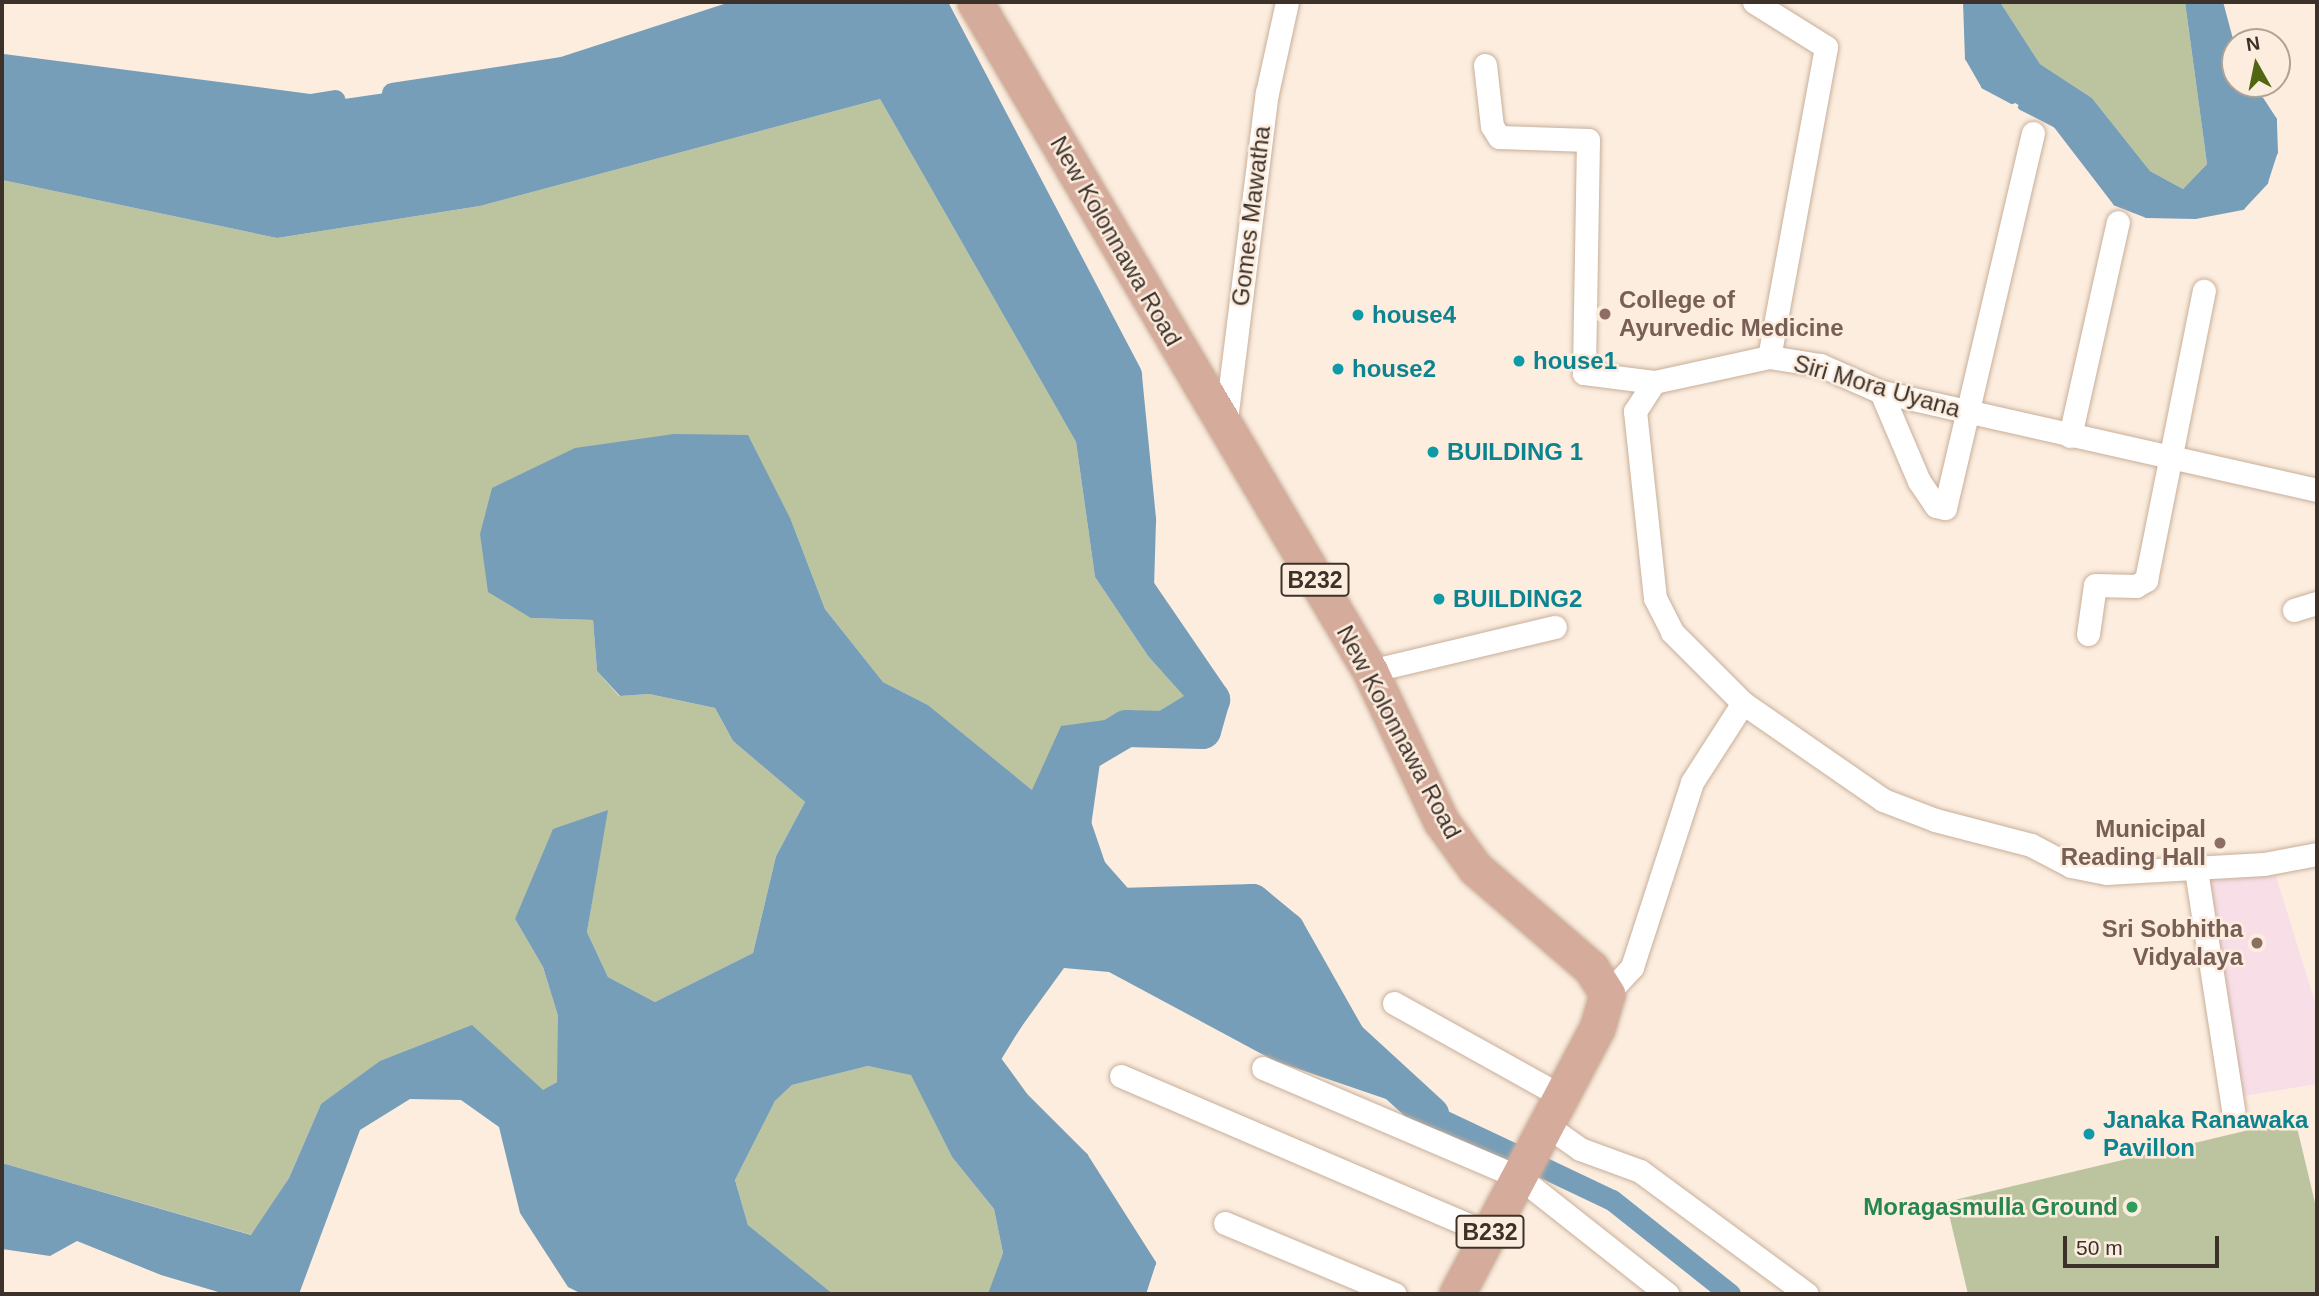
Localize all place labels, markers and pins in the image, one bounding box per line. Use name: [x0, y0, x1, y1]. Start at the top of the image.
place label: College of Ayurvedic Medicine: [1619, 286, 1844, 342]
place label: house4: [1372, 301, 1456, 329]
marker: College of Ayurvedic Medicine: [1597, 306, 1613, 322]
marker: house4: [1350, 307, 1366, 323]
place label: house1: [1533, 347, 1617, 375]
marker: house1: [1511, 353, 1527, 369]
place label: house2: [1352, 355, 1436, 383]
marker: house2: [1330, 361, 1346, 377]
place label: BUILDING 1: [1447, 438, 1583, 466]
marker: BUILDING 1: [1425, 444, 1441, 460]
place label: BUILDING2: [1453, 585, 1582, 613]
marker: BUILDING2: [1431, 591, 1447, 607]
place label: Municipal Reading Hall: [2061, 815, 2206, 871]
marker: Municipal Reading Hall: [2212, 835, 2228, 851]
place label: Sri Sobhitha Vidyalaya: [2102, 915, 2243, 971]
marker: Sri Sobhitha Vidyalaya: [2249, 935, 2265, 951]
place label: Janaka Ranawaka Pavillon: [2103, 1106, 2308, 1162]
marker: Janaka Ranawaka Pavillon: [2081, 1126, 2097, 1142]
place label: Moragasmulla Ground: [1863, 1193, 2118, 1221]
marker: Moragasmulla Ground: [2124, 1199, 2140, 1215]

